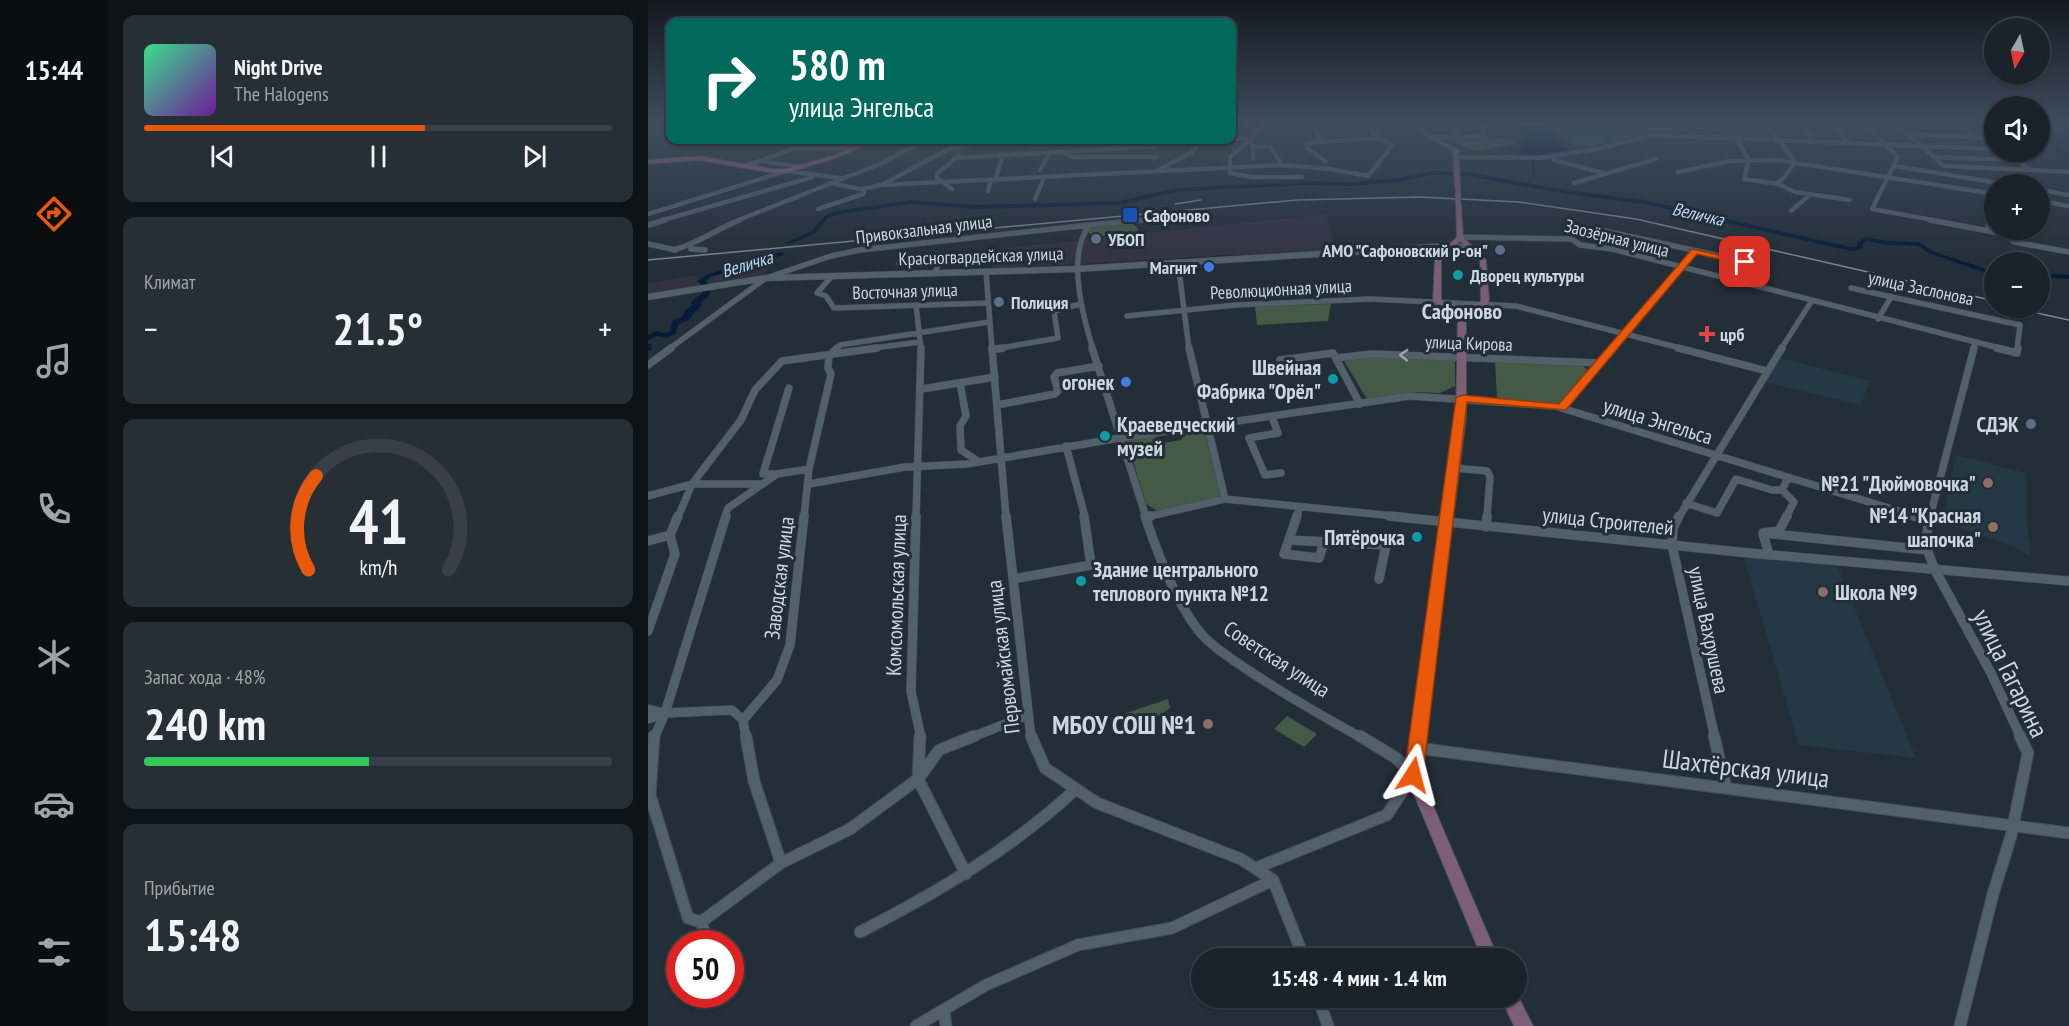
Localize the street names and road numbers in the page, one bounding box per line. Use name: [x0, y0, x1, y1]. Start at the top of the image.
street label: Привокзальная улица: [854, 209, 994, 249]
street label: Заозёрная улица: [1562, 214, 1672, 262]
street label: Красногвардейская улица: [898, 242, 1064, 270]
street label: улица Заслонова: [1866, 266, 1976, 310]
street label: Революционная улица: [1210, 274, 1352, 304]
street label: Восточная улица: [852, 278, 958, 304]
street label: улица Кирова: [1425, 330, 1513, 356]
street label: улица Энгельса: [1600, 392, 1716, 450]
street label: улица Строителей: [1541, 501, 1675, 541]
street label: Комсомольская улица: [880, 514, 912, 676]
street label: Заводская улица: [758, 515, 800, 641]
street label: улица Вахрушева: [1682, 564, 1736, 696]
street label: Первомайская улица: [980, 579, 1026, 735]
street label: улица Гагарина: [1966, 603, 2056, 743]
street label: Советская улица: [1219, 615, 1335, 703]
street label: Шахтёрская улица: [1661, 741, 1831, 795]

